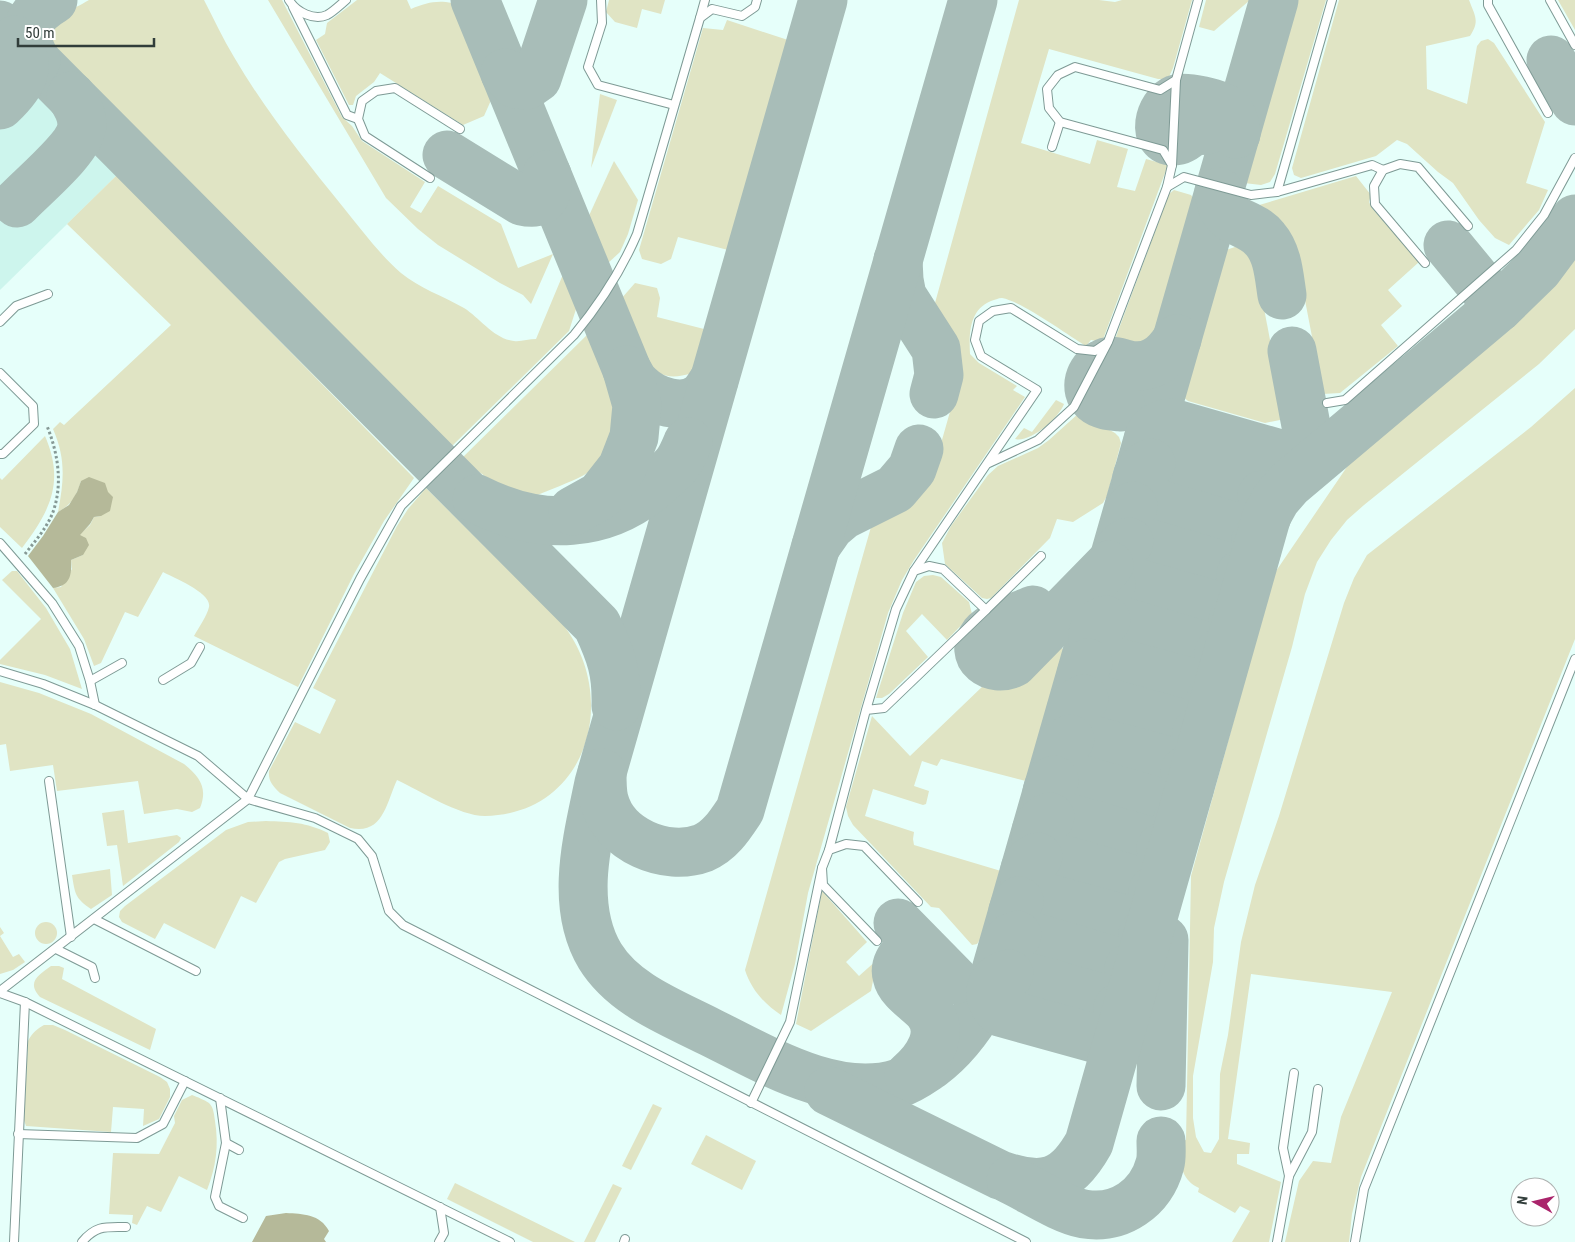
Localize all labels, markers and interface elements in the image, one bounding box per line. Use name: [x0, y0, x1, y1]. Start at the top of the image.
scale bar: [18, 15, 154, 47]
text: 50 m: [25, 24, 55, 42]
north arrow: [1510, 1177, 1560, 1227]
text: N: [1514, 1195, 1531, 1206]

